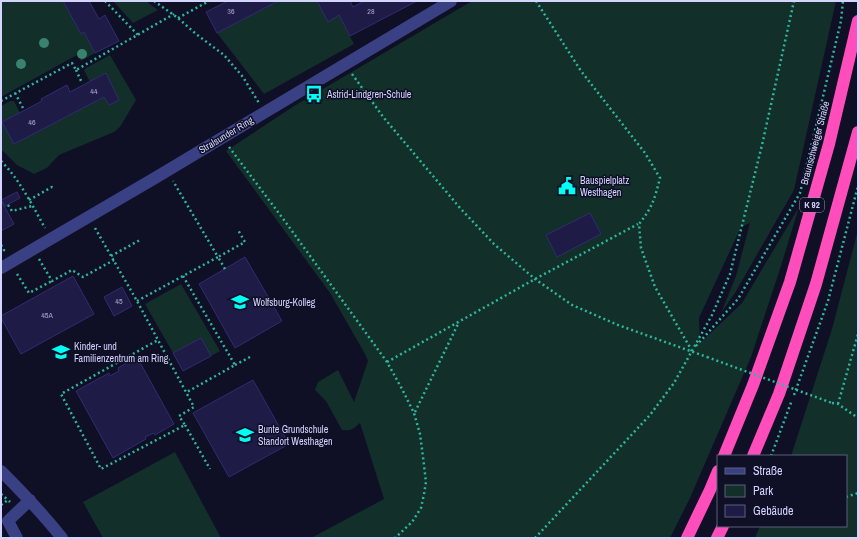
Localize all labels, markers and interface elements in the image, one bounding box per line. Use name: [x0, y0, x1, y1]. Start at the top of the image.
house number: 36: [227, 6, 235, 16]
house number: 28: [367, 6, 375, 16]
bus stop icon: Astrid-Lindgren-Schule: [304, 84, 324, 104]
house number: 44: [90, 86, 98, 96]
place label: Astrid-Lindgren-Schule: [326, 88, 412, 101]
street label: Braunschweiger Straße: [798, 99, 833, 186]
street label: Stralsunder Ring: [196, 113, 256, 156]
house number: 46: [28, 117, 36, 127]
place label: Bauspielplatz Westhagen: [580, 174, 629, 199]
public building icon: Bauspielplatz Westhagen: [557, 176, 577, 196]
road number: K 92: [800, 198, 824, 212]
school or university icon: Wolfsburg-Kolleg: [230, 292, 250, 312]
house number: 45: [115, 296, 123, 306]
place label: Wolfsburg-Kolleg: [253, 296, 316, 309]
house number: 45A: [41, 310, 53, 320]
place label: Kinder- und Familienzentrum am Ring: [74, 340, 169, 365]
school or university icon: Kinder- und Familienzentrum am Ring: [51, 342, 71, 362]
place label: Bunte Grundschule Standort Westhagen: [258, 423, 333, 448]
school or university icon: Bunte Grundschule Standort Westhagen: [235, 425, 255, 445]
legend: [717, 455, 847, 527]
text: Straße: [753, 463, 783, 479]
text: Park: [753, 483, 773, 499]
text: Gebäude: [753, 503, 794, 519]

